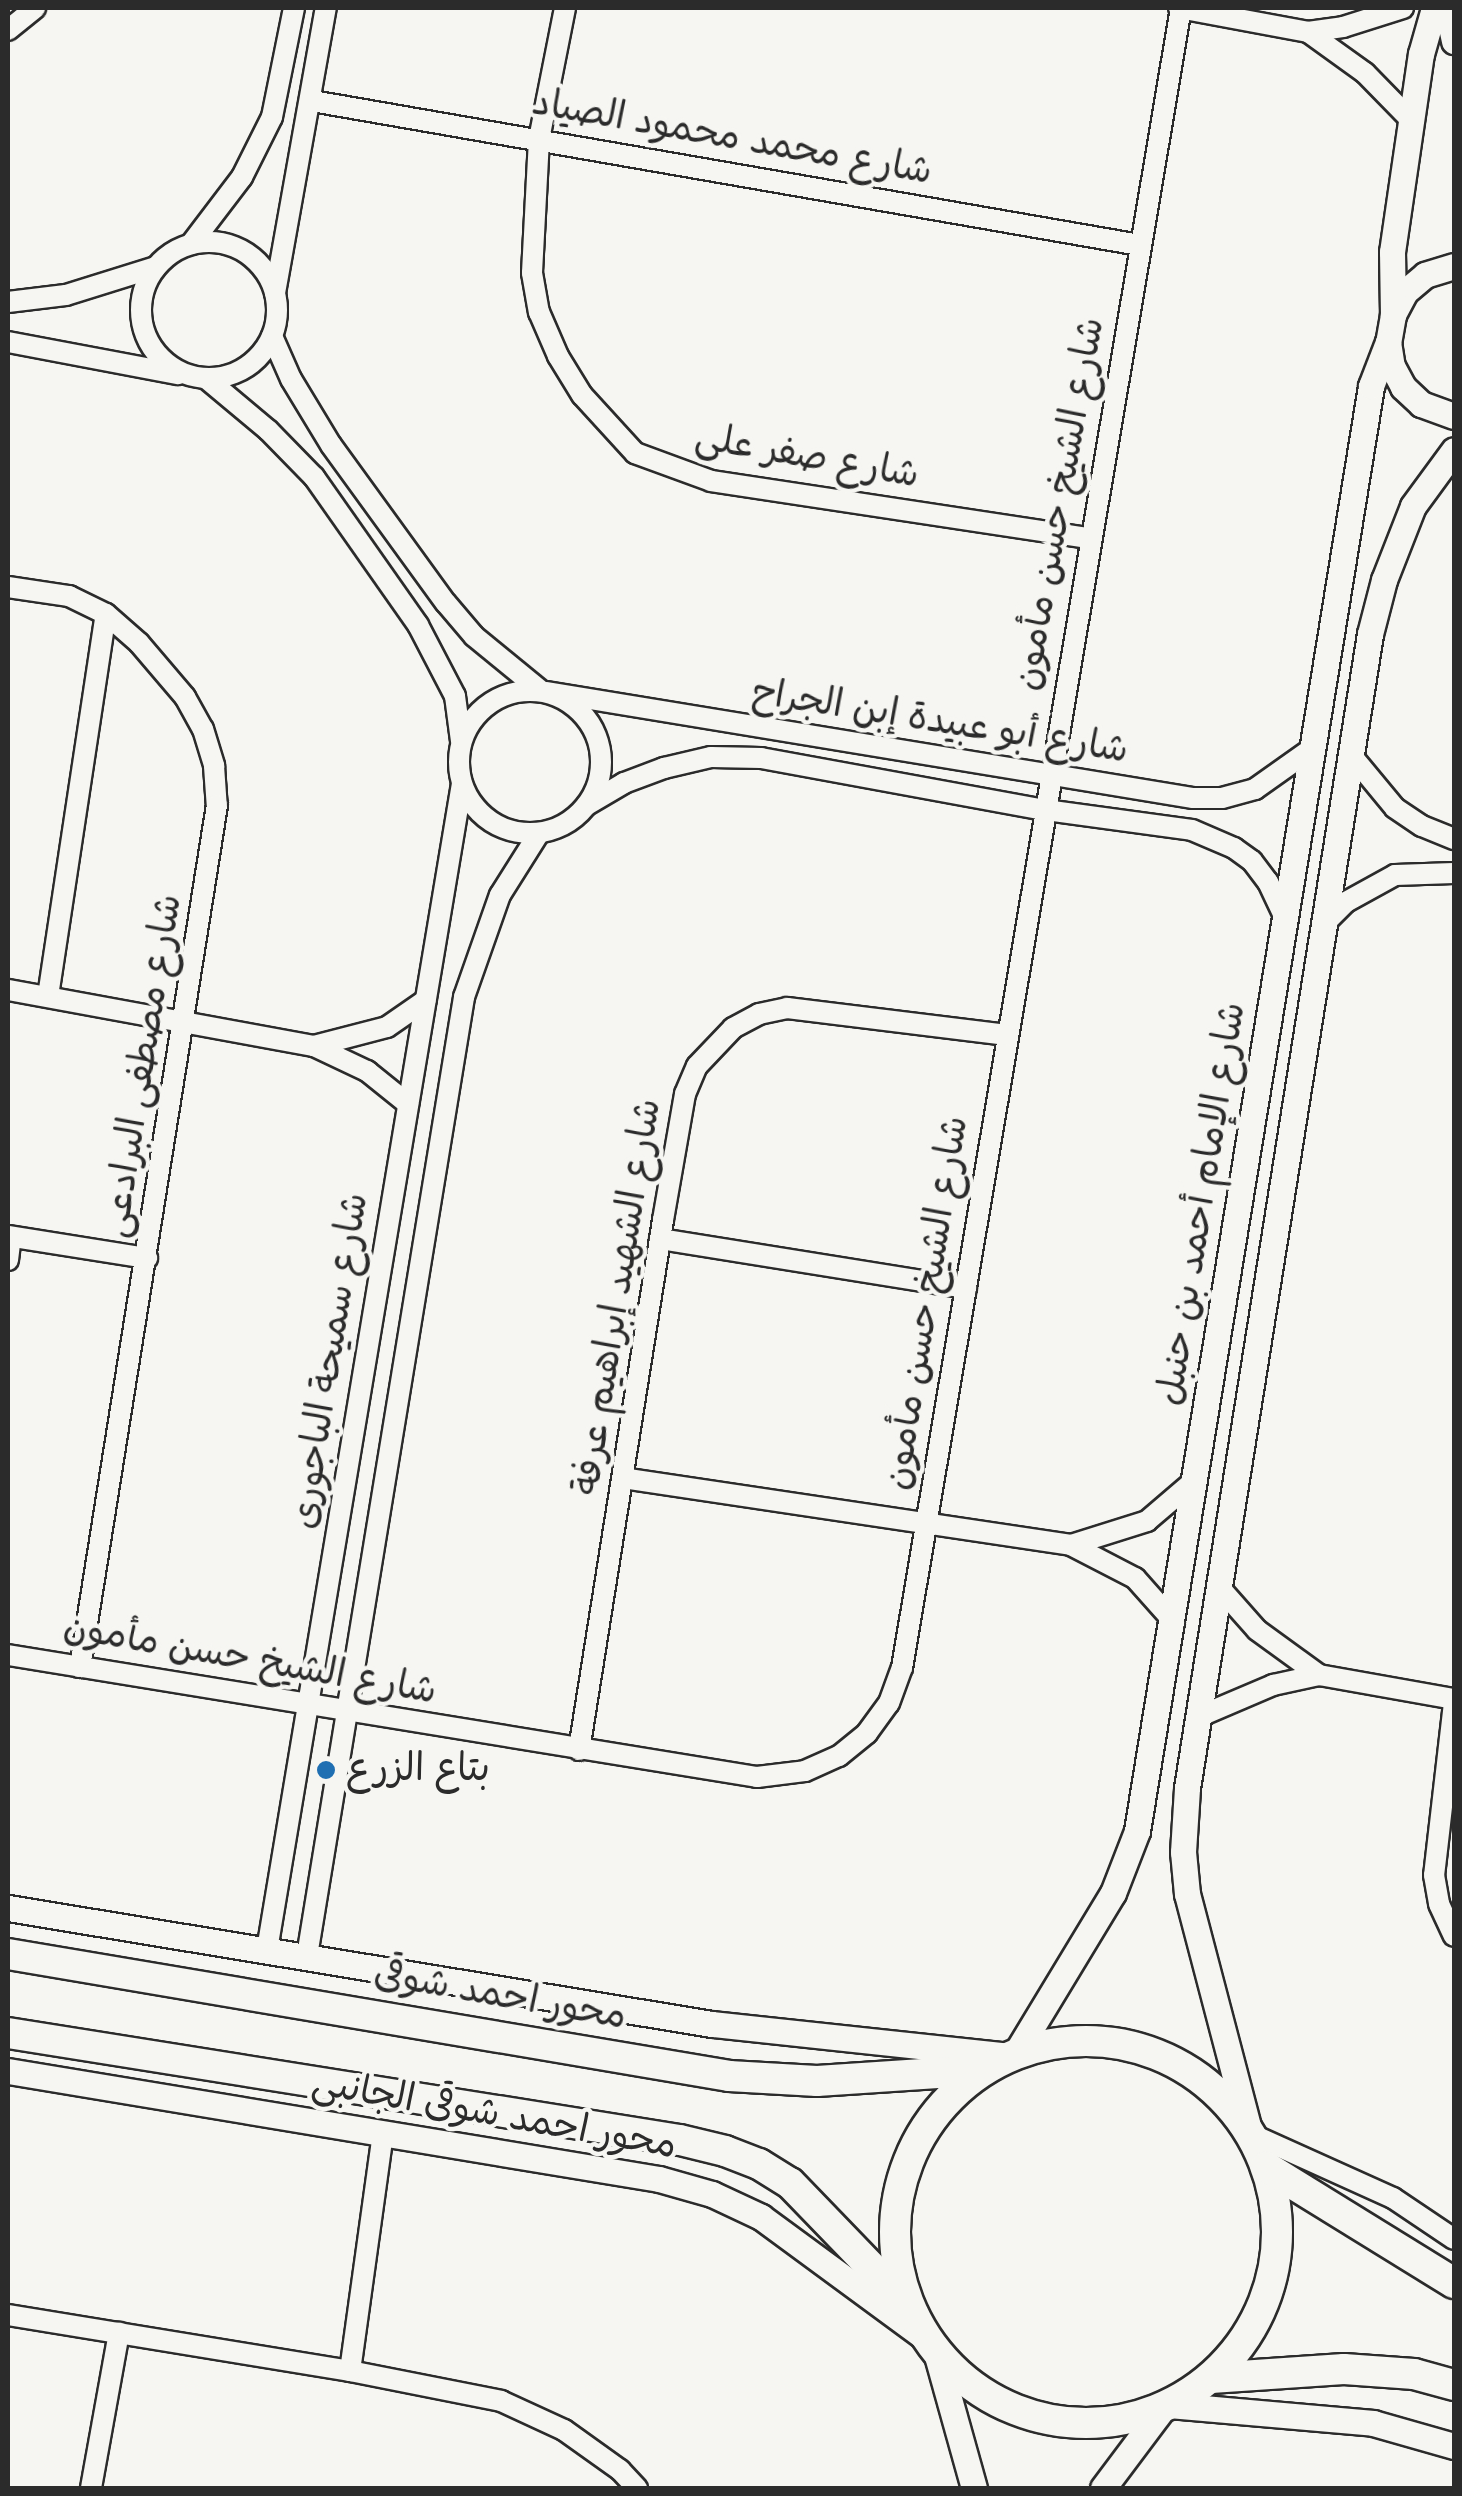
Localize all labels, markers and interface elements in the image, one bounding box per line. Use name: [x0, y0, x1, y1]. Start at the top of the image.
street label: شارع محمد محمود الصياد: [529, 80, 935, 196]
street label: شارع الشيخ حسن مأمون: [1005, 314, 1115, 694]
street label: شارع صفر على: [692, 415, 922, 499]
street label: شارع أبو عبيدة إبن الجراح: [749, 670, 1131, 774]
street label: شارع مصطفى البرادعى: [93, 891, 193, 1241]
street label: شارع الإمام أحمد بن حنبل: [1148, 999, 1256, 1409]
street label: شارع الشهيد إبراهيم عرفة: [564, 1096, 672, 1498]
street label: شارع الشيخ حسن مأمون: [875, 1113, 979, 1493]
street label: شارع سميحة الباجورى: [281, 1190, 379, 1532]
street label: شارع الشيخ حسن مأمون: [60, 1605, 440, 1715]
place label: بتاع الزرع: [346, 1747, 490, 1793]
marker: بتاع الزرع: [315, 1759, 337, 1781]
street label: محور احمد شوقى: [370, 1951, 630, 2041]
street label: محور احمد شوقى الجانبى: [308, 2060, 680, 2170]

